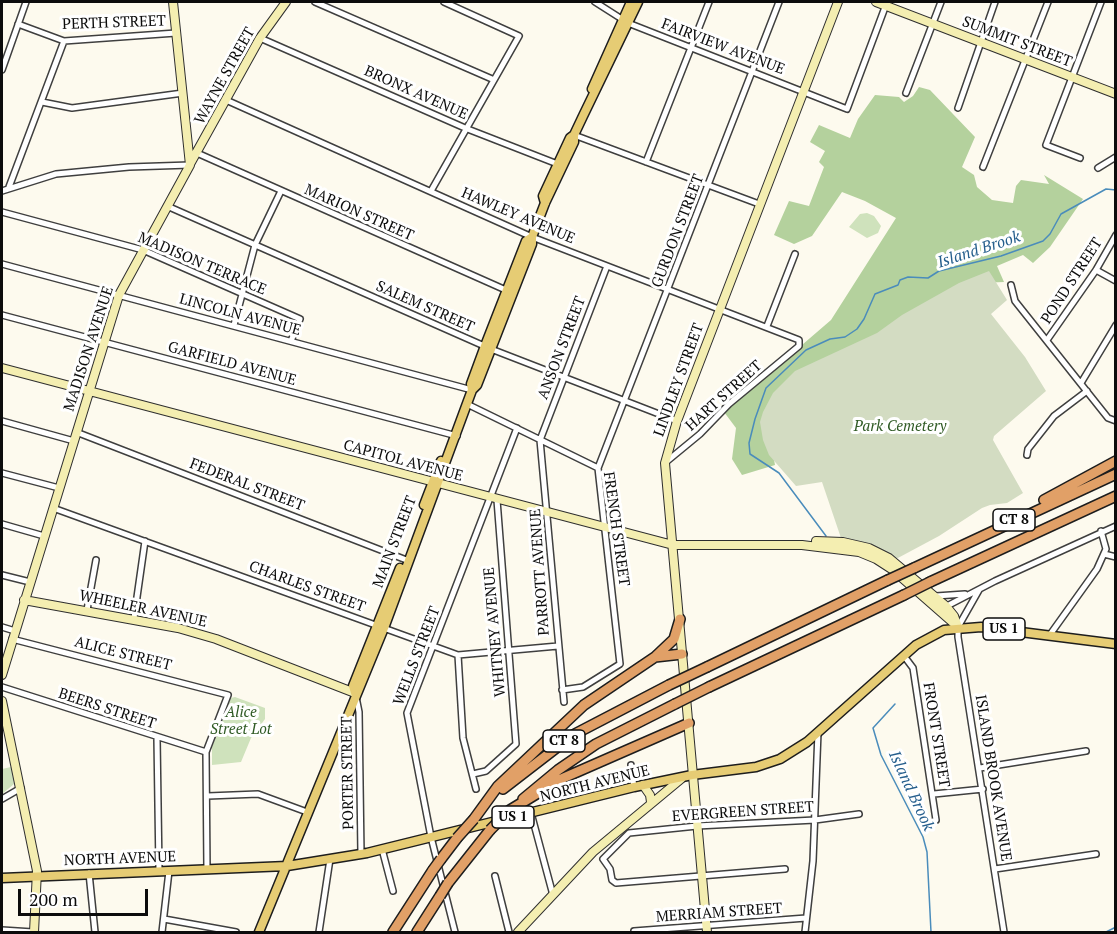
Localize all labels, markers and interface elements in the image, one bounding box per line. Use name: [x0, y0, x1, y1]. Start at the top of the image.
street label: PERTH STREET: [62, 12, 166, 34]
street label: SUMMIT STREET: [960, 13, 1074, 71]
street label: FAIRVIEW AVENUE: [659, 15, 787, 79]
street label: WAYNE STREET: [191, 24, 259, 128]
street label: BRONX AVENUE: [361, 62, 471, 124]
street label: GURDON STREET: [648, 172, 708, 290]
street label: MARION STREET: [302, 181, 416, 245]
street label: HAWLEY AVENUE: [459, 184, 577, 248]
water label: Island Brook: [935, 228, 1023, 272]
street label: MADISON TERRACE: [135, 229, 269, 299]
street label: POND STREET: [1038, 235, 1106, 327]
street label: SALEM STREET: [373, 277, 477, 337]
street label: MADISON AVENUE: [60, 284, 118, 414]
street label: LINCOLN AVENUE: [177, 290, 303, 340]
street label: ANSON STREET: [534, 294, 590, 402]
street label: LINDLEY STREET: [650, 321, 708, 439]
street label: GARFIELD AVENUE: [166, 338, 298, 390]
street label: HART STREET: [682, 357, 766, 435]
park label: Park Cemetery: [854, 418, 946, 436]
street label: CAPITOL AVENUE: [341, 436, 465, 486]
street label: FEDERAL STREET: [187, 455, 307, 515]
street label: FRENCH STREET: [599, 471, 633, 587]
street label: MAIN STREET: [369, 494, 421, 590]
street label: PARROTT AVENUE: [527, 508, 553, 636]
road number: CT 8: [993, 509, 1035, 531]
street label: CHARLES STREET: [246, 558, 368, 616]
street label: WHITNEY AVENUE: [480, 566, 510, 698]
street label: WHEELER AVENUE: [78, 587, 208, 631]
street label: WELLS STREET: [390, 604, 444, 708]
road number: US 1: [983, 618, 1025, 640]
street label: ALICE STREET: [73, 633, 173, 675]
street label: FRONT STREET: [919, 681, 953, 789]
street label: BEERS STREET: [56, 685, 158, 733]
street label: ISLAND BROOK AVENUE: [971, 693, 1015, 863]
park label: Alice Street Lot: [210, 704, 272, 739]
street label: PORTER STREET: [338, 716, 358, 830]
road number: CT 8: [543, 730, 585, 752]
water label: Island Brook: [884, 748, 938, 834]
street label: NORTH AVENUE: [538, 762, 652, 806]
street label: EVERGREEN STREET: [671, 798, 815, 826]
road number: US 1: [492, 806, 534, 828]
street label: NORTH AVENUE: [64, 848, 176, 870]
scale bar: [21, 877, 152, 915]
text: 200 m: [29, 887, 78, 911]
street label: MERRIAM STREET: [655, 900, 783, 926]

